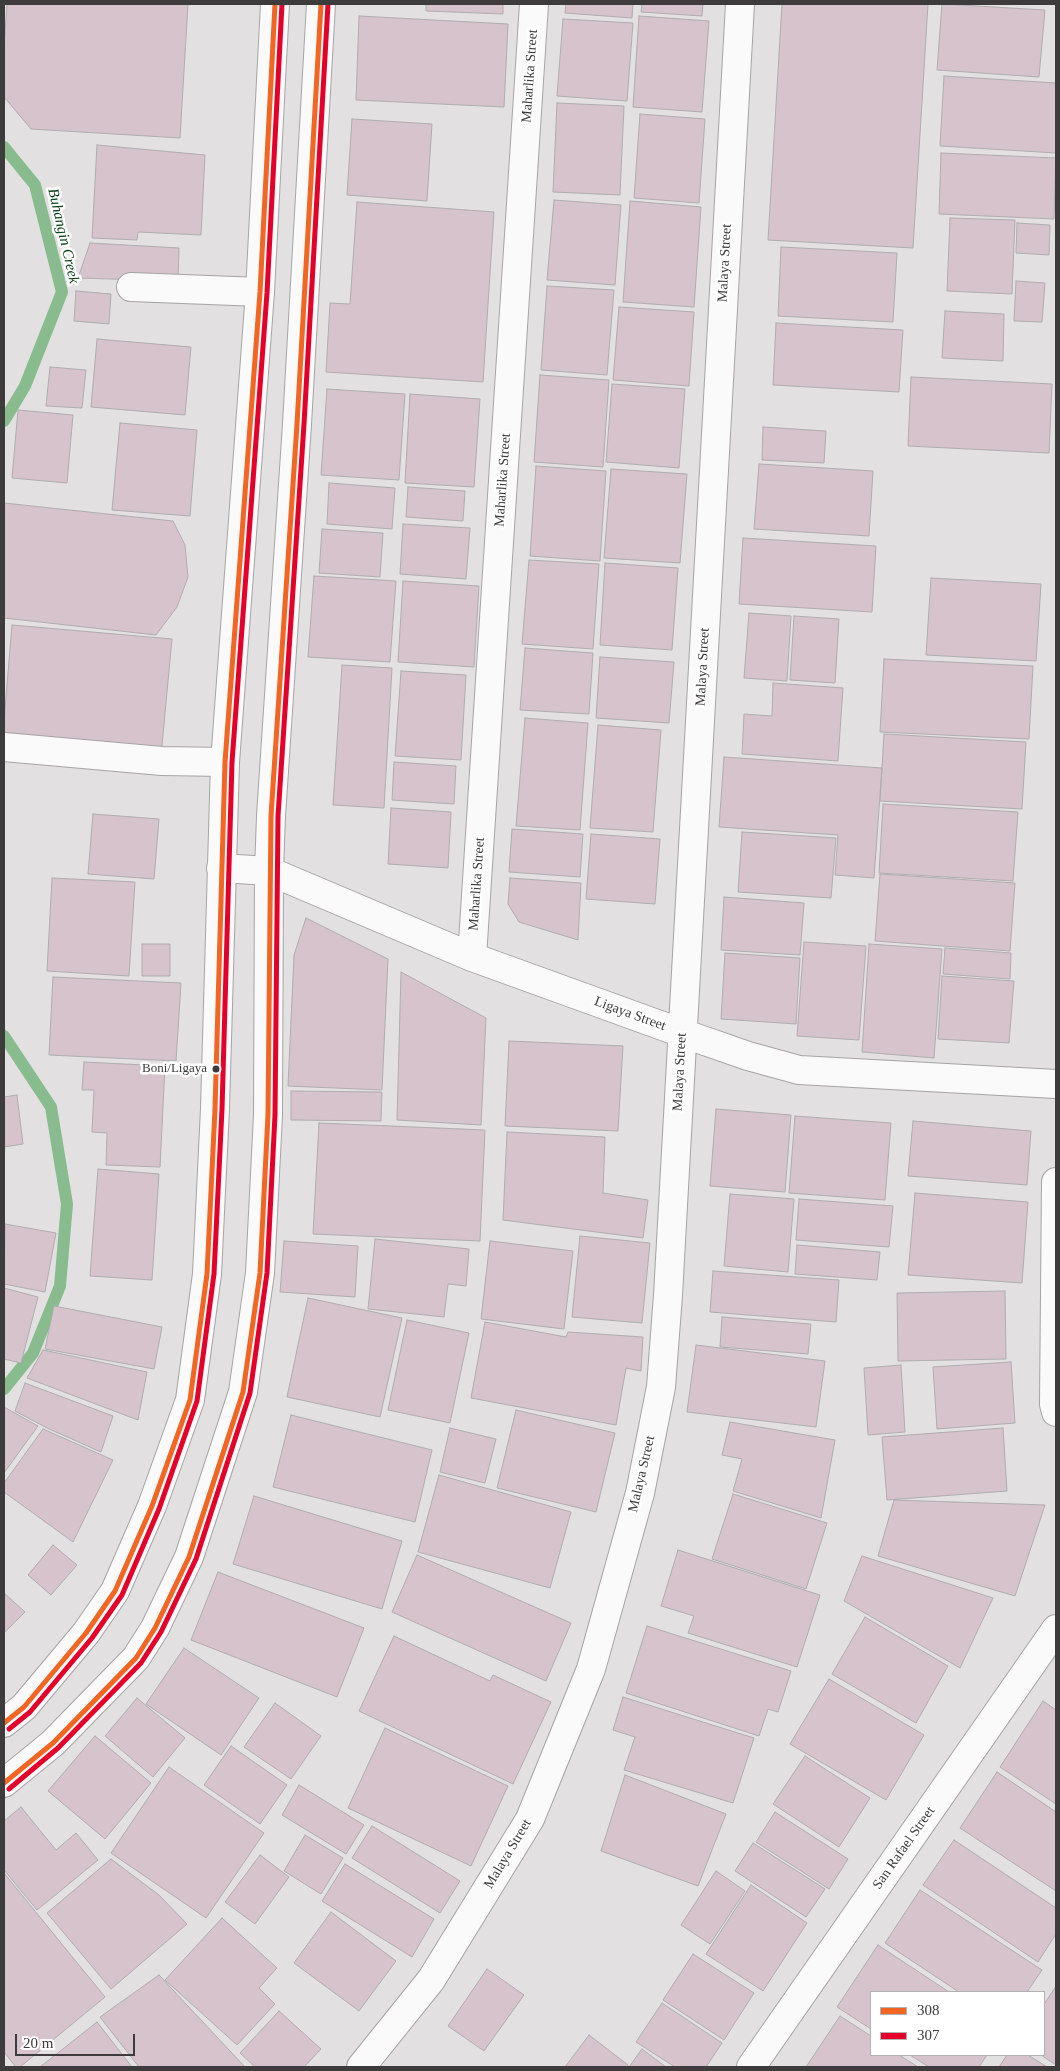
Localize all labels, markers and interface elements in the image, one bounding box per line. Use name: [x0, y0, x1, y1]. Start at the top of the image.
street label: Maharlika Street: [518, 29, 542, 123]
water label: Buhangin Creek: [43, 187, 83, 285]
street label: Malaya Street: [715, 224, 735, 302]
street label: Maharlika Street: [491, 433, 515, 527]
street label: Malaya Street: [693, 628, 713, 706]
street label: Maharlika Street: [465, 837, 489, 931]
street label: Ligaya Street: [592, 993, 668, 1035]
street label: Malaya Street: [670, 1033, 690, 1111]
place label: Boni/Ligaya: [142, 1061, 207, 1077]
marker: Boni/Ligaya: [211, 1064, 221, 1074]
street label: Malaya Street: [625, 1434, 659, 1514]
street label: San Rafael Street: [869, 1803, 939, 1893]
street label: Malaya Street: [481, 1816, 535, 1892]
legend: [870, 1991, 1045, 2056]
text: 308: [917, 2002, 940, 2018]
scale bar: [18, 2024, 138, 2056]
text: 307: [917, 2027, 940, 2043]
text: 20 m: [23, 2035, 53, 2051]

